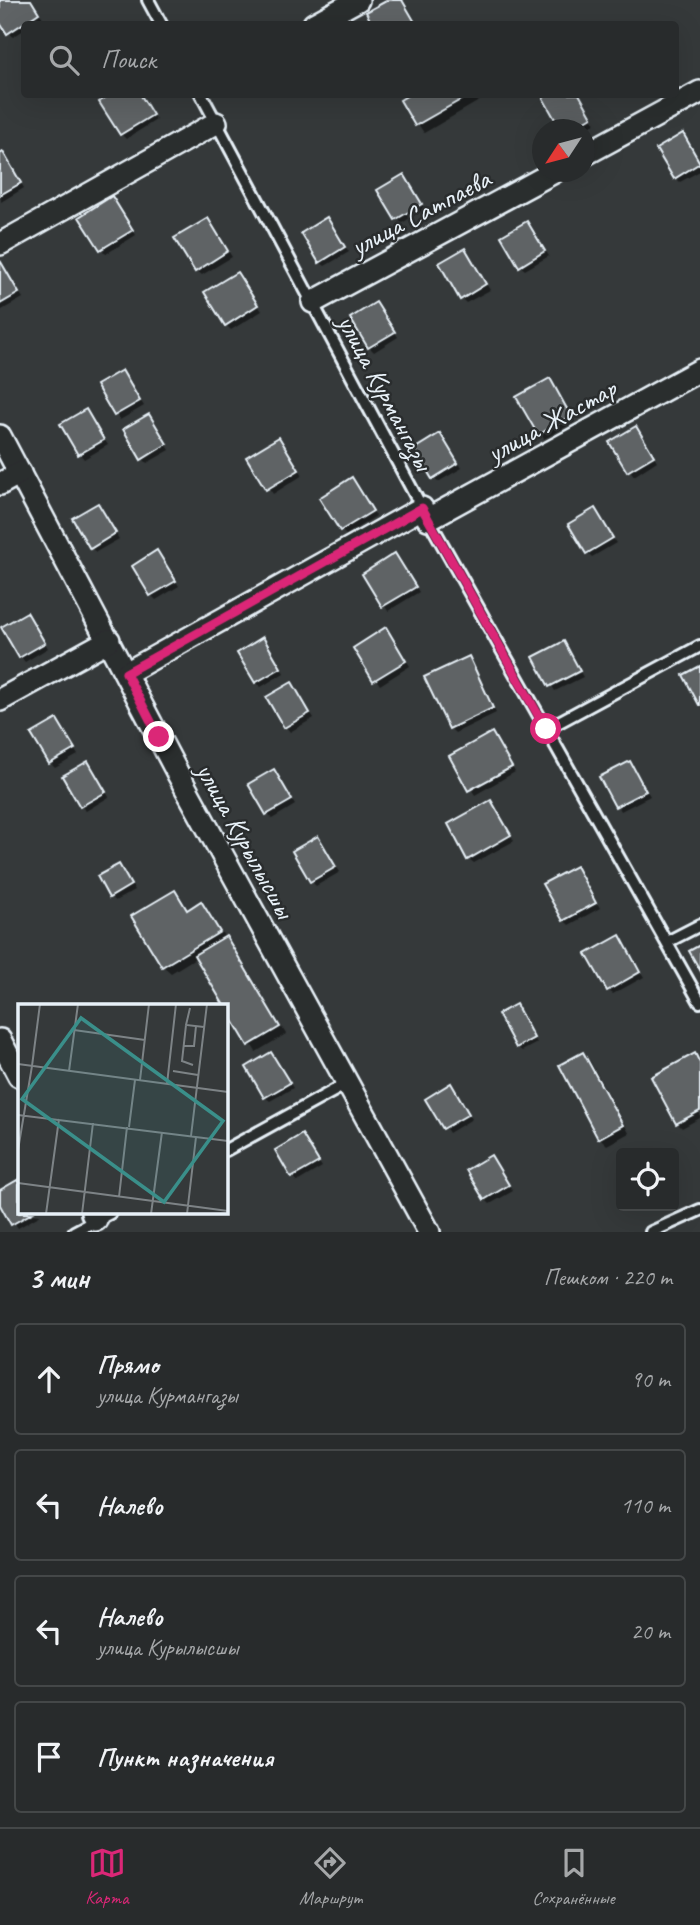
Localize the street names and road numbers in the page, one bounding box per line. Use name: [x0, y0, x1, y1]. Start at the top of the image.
street label: улица Сатпаева: [342, 160, 498, 265]
street label: улица Курмангазы: [328, 307, 442, 478]
street label: улица Жастар: [479, 370, 623, 471]
street label: улица Курылысшы: [188, 755, 304, 926]

